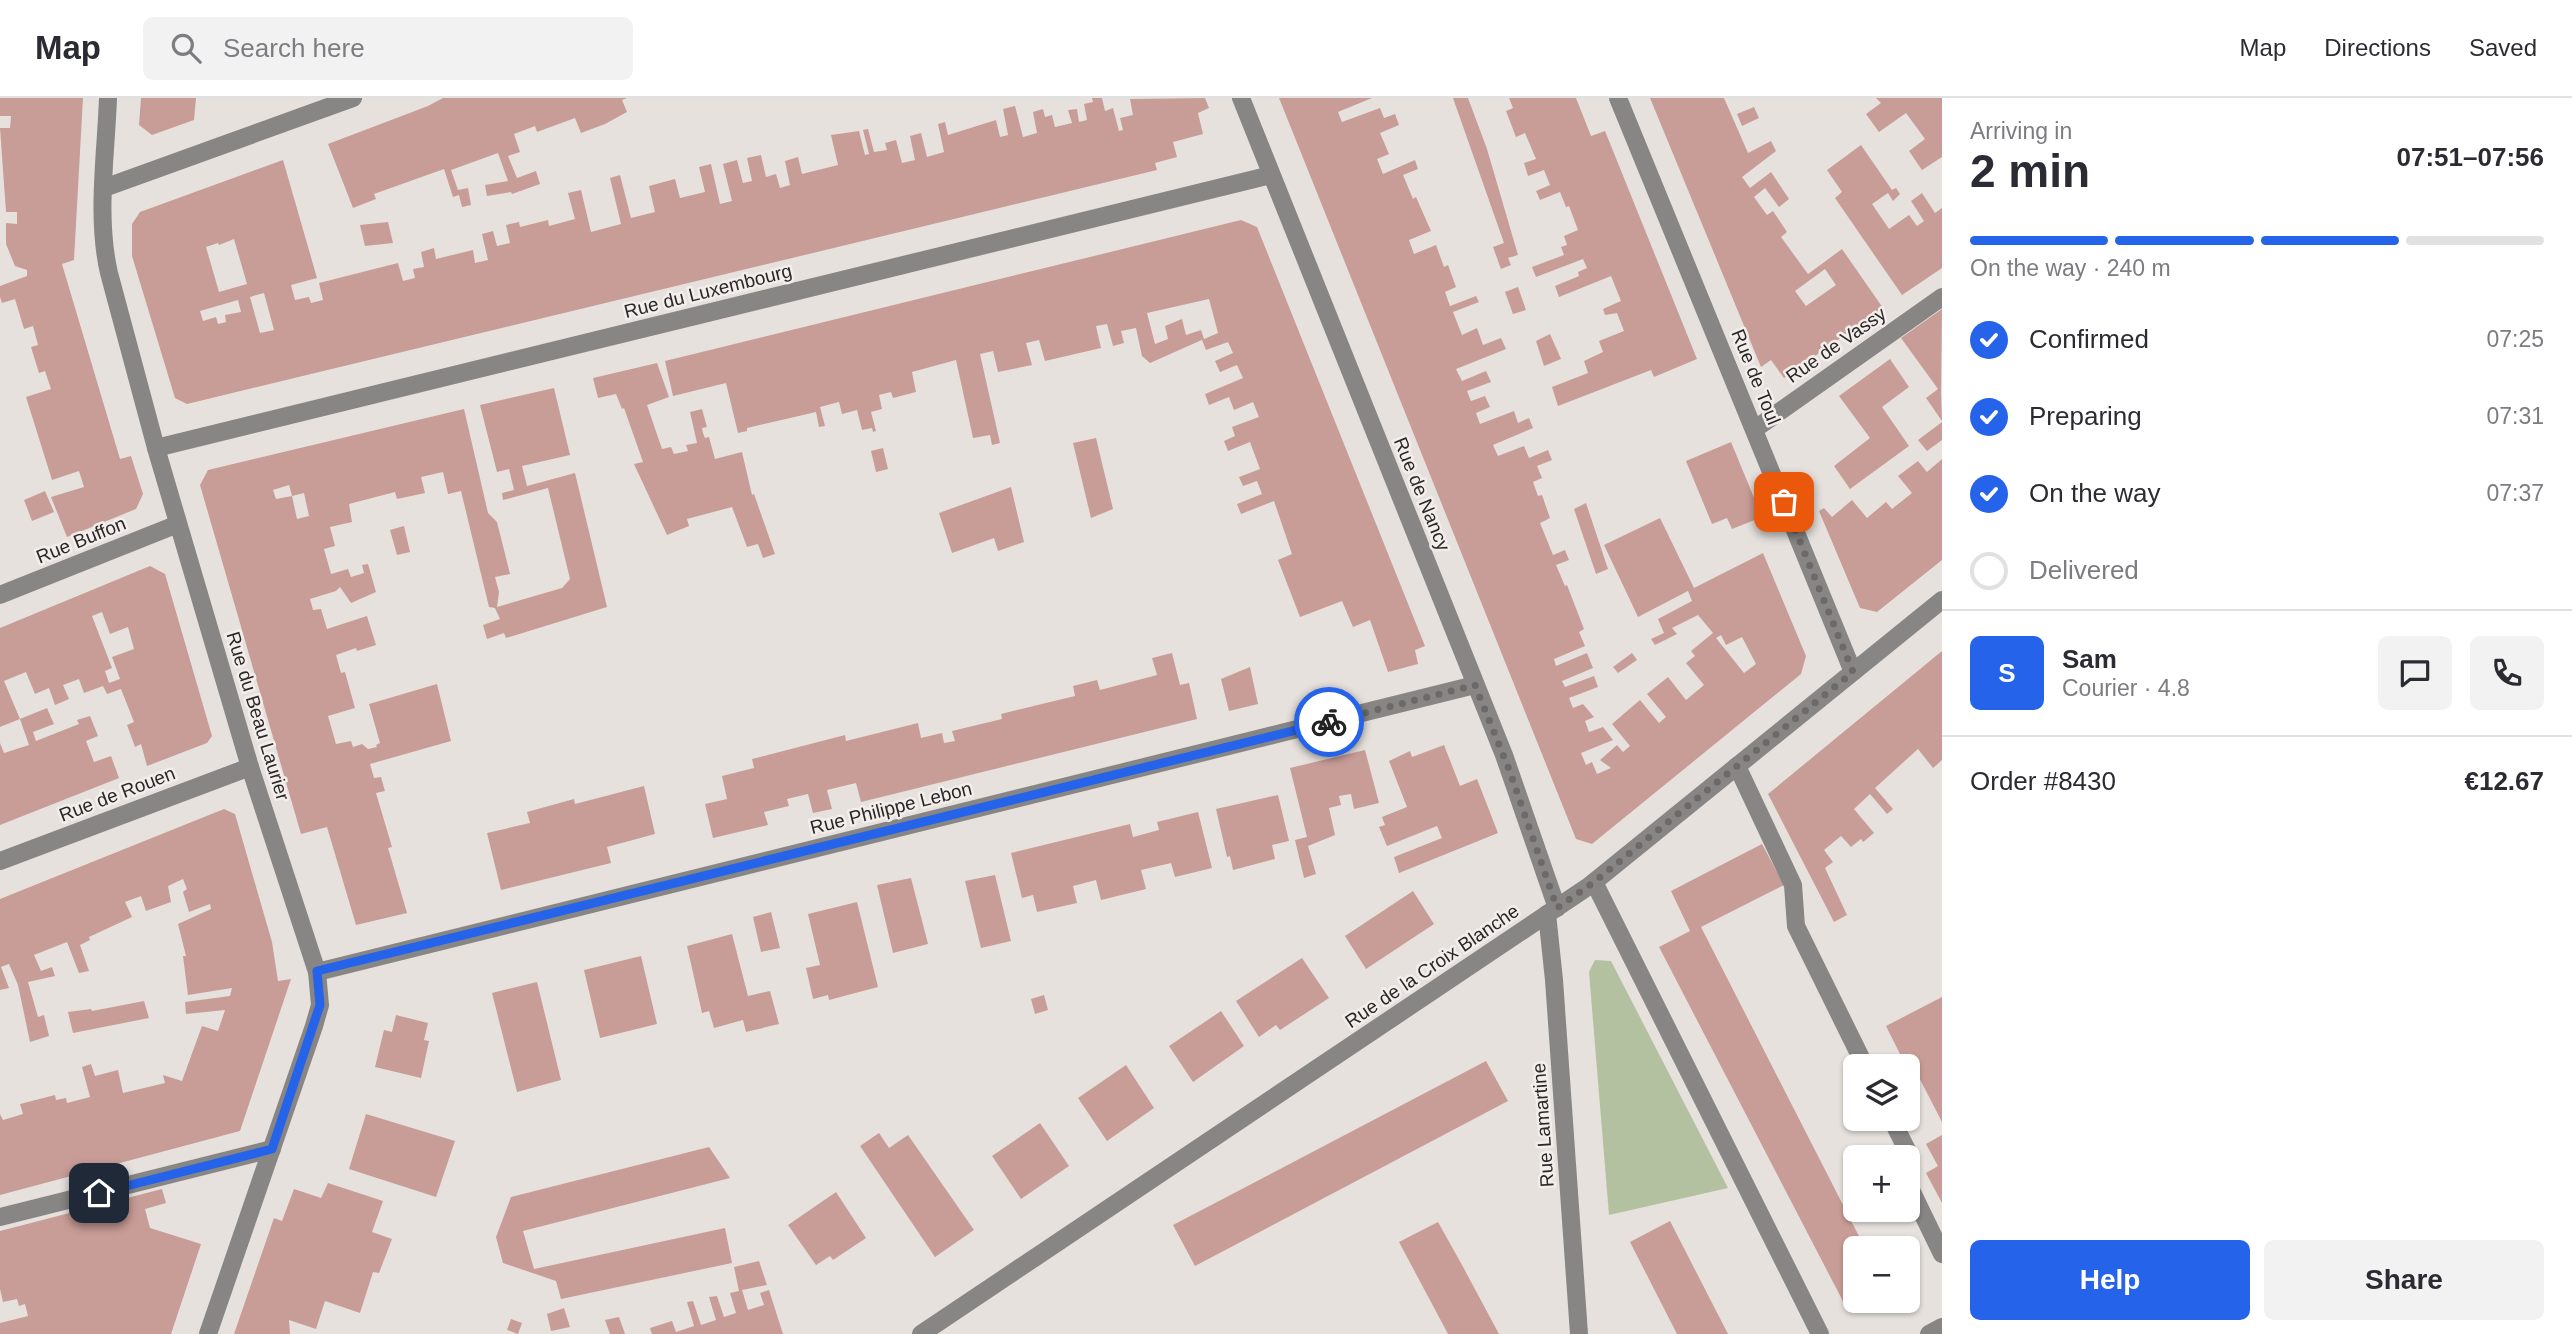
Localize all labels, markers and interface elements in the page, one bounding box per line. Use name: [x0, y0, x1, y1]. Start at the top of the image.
search box: [143, 17, 633, 80]
text: Map: [35, 29, 101, 66]
icon: search: [167, 29, 205, 67]
text: Search here: [223, 33, 365, 63]
text: Map: [2240, 34, 2286, 61]
text: Directions: [2324, 34, 2431, 61]
text: Saved: [2469, 34, 2537, 61]
text: Arriving in: [1970, 118, 2072, 144]
text: 07:51–07:56: [2397, 142, 2544, 172]
text: 2 min: [1970, 145, 2090, 197]
text: On the way · 240 m: [1970, 255, 2171, 281]
street label: Rue du Luxembourg: [622, 260, 794, 322]
street label: Rue de Vassy: [1782, 303, 1890, 387]
icon: check: [1970, 321, 2008, 359]
text: Confirmed: [2029, 324, 2149, 354]
street label: Rue de Toul: [1727, 326, 1785, 428]
text: 07:25: [2486, 326, 2544, 352]
icon: check: [1970, 398, 2008, 436]
text: Preparing: [2029, 401, 2142, 431]
text: 07:31: [2486, 403, 2544, 429]
street label: Rue de Nancy: [1390, 434, 1454, 554]
pin: [1754, 472, 1814, 532]
icon: check: [1970, 475, 2008, 513]
text: On the way: [2029, 478, 2161, 508]
text: 07:37: [2486, 480, 2544, 506]
icon: bag: [1765, 483, 1803, 521]
street label: Rue Buffon: [33, 513, 129, 567]
text: Delivered: [2029, 555, 2139, 585]
street label: Rue du Beau Laurier: [222, 629, 294, 804]
button: chat: [2378, 636, 2452, 710]
button: phone: [2470, 636, 2544, 710]
text: Sam: [2062, 644, 2117, 674]
text: S: [1998, 658, 2016, 688]
text: Courier · 4.8: [2062, 675, 2190, 701]
courier: [1294, 687, 1364, 757]
icon: bike: [1310, 703, 1348, 741]
street label: Rue de Rouen: [56, 762, 178, 826]
text: Order #8430: [1970, 766, 2116, 796]
text: €12.67: [2464, 766, 2544, 796]
street label: Rue Philippe Lebon: [808, 778, 974, 838]
street label: Rue de la Croix Blanche: [1341, 900, 1523, 1032]
map controls: [1843, 1054, 1920, 1313]
button: layers: [1843, 1054, 1920, 1131]
street label: Rue Lamartine: [1528, 1062, 1558, 1188]
button: +: [1843, 1145, 1920, 1222]
pin: [69, 1163, 129, 1223]
icon: home: [80, 1174, 118, 1212]
button: −: [1843, 1236, 1920, 1313]
button: Help: [1970, 1240, 2250, 1320]
button: Share: [2264, 1240, 2544, 1320]

